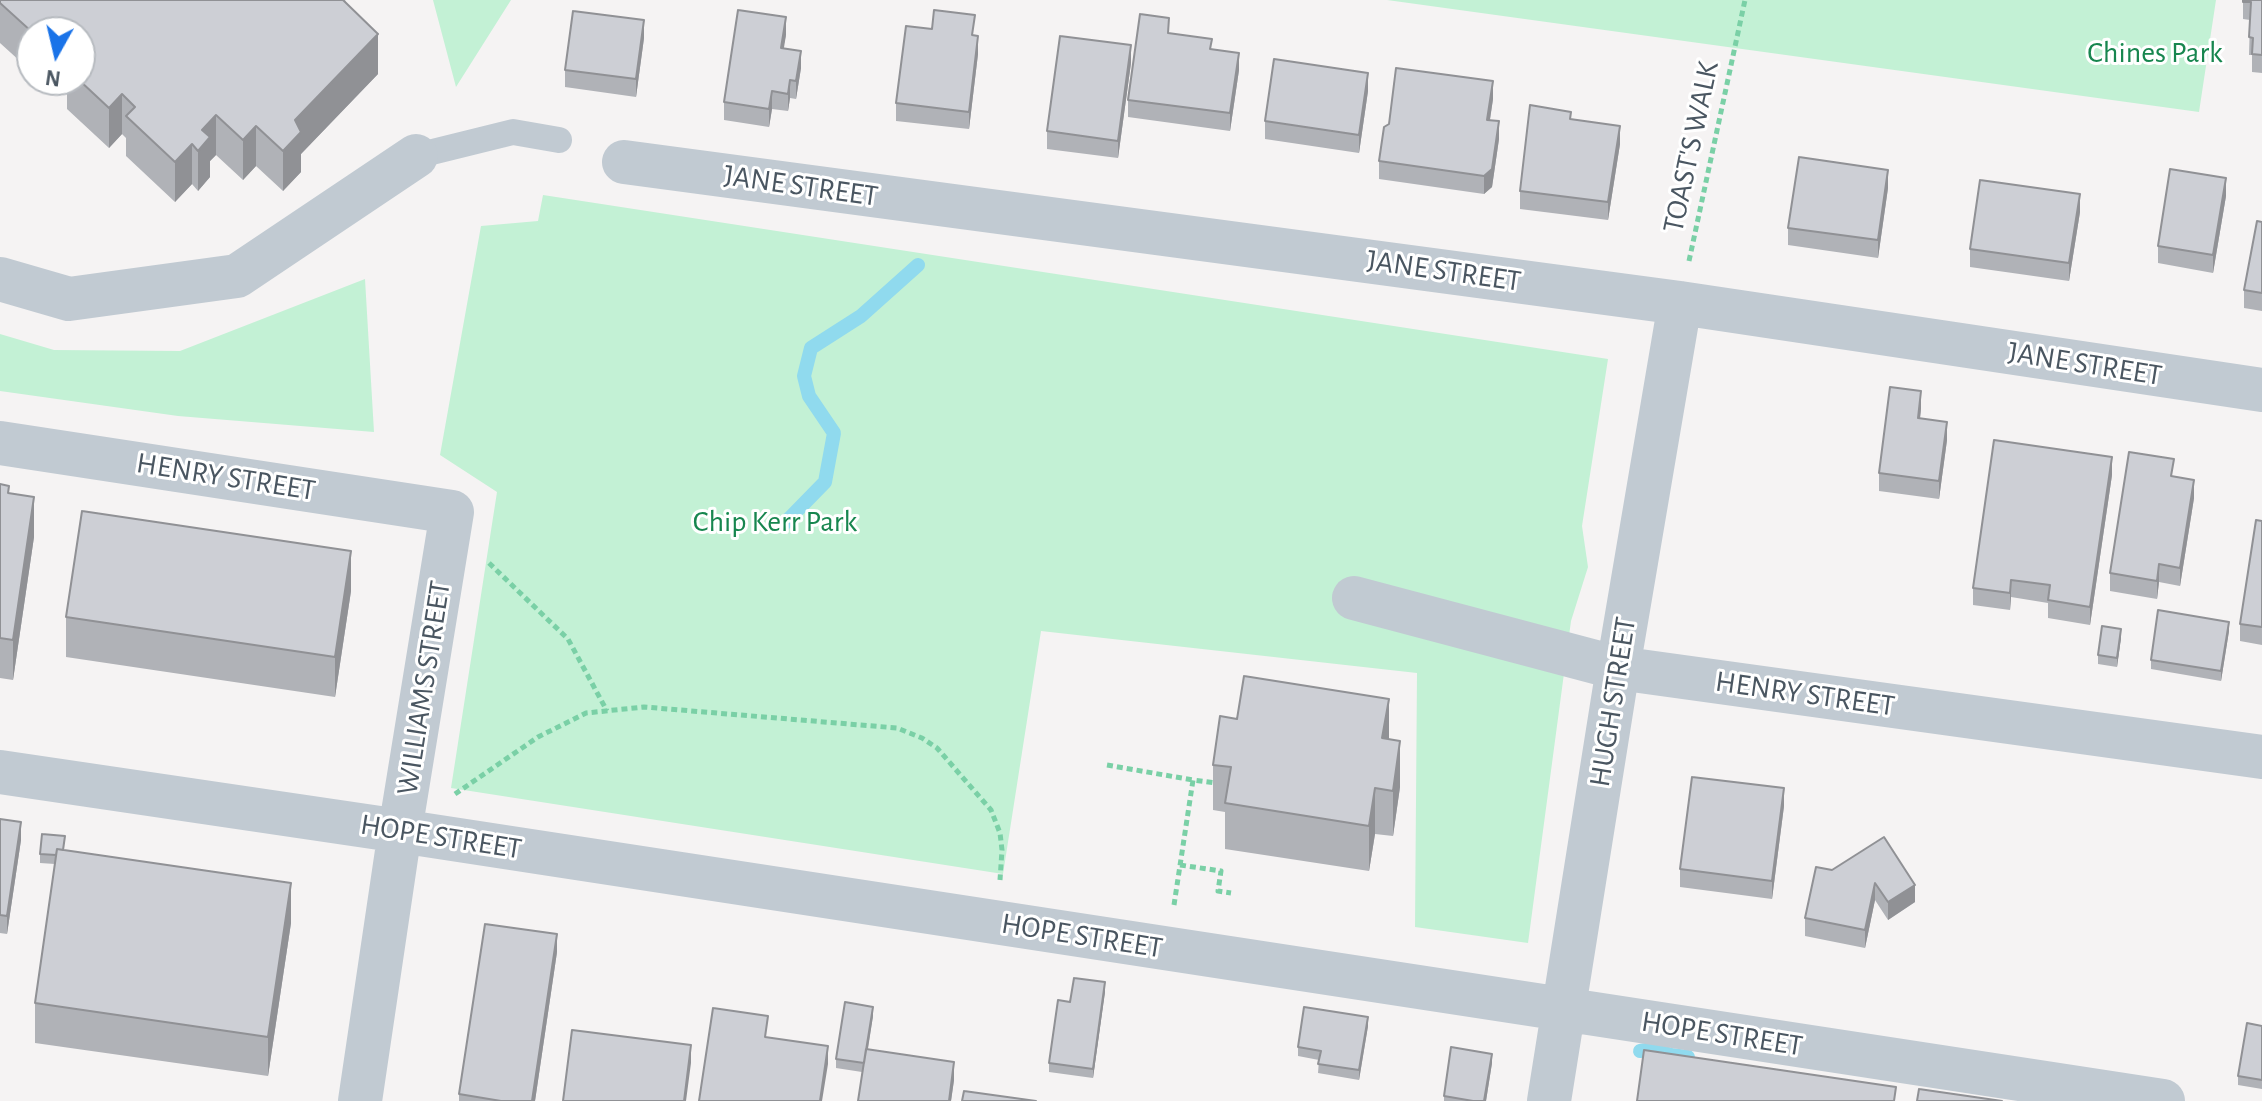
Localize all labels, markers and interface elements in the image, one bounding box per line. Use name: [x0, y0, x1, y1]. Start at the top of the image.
north arrow: [16, 16, 96, 96]
park label: Chines Park: [2087, 35, 2223, 71]
street label: TOAST'S WALK: [1655, 58, 1727, 236]
text: N: [44, 66, 62, 90]
street label: JANE STREET: [722, 157, 880, 215]
street label: JANE STREET: [1365, 242, 1523, 300]
street label: JANE STREET: [2006, 334, 2164, 394]
street label: HENRY STREET: [134, 445, 318, 509]
park label: Chip Kerr Park: [693, 504, 857, 540]
street label: WILLIAMS STREET: [389, 578, 459, 798]
street label: HUGH STREET: [1582, 615, 1644, 789]
street label: HENRY STREET: [1713, 664, 1897, 724]
street label: HOPE STREET: [358, 806, 524, 868]
street label: HOPE STREET: [999, 905, 1165, 967]
street label: HOPE STREET: [1639, 1003, 1805, 1065]

